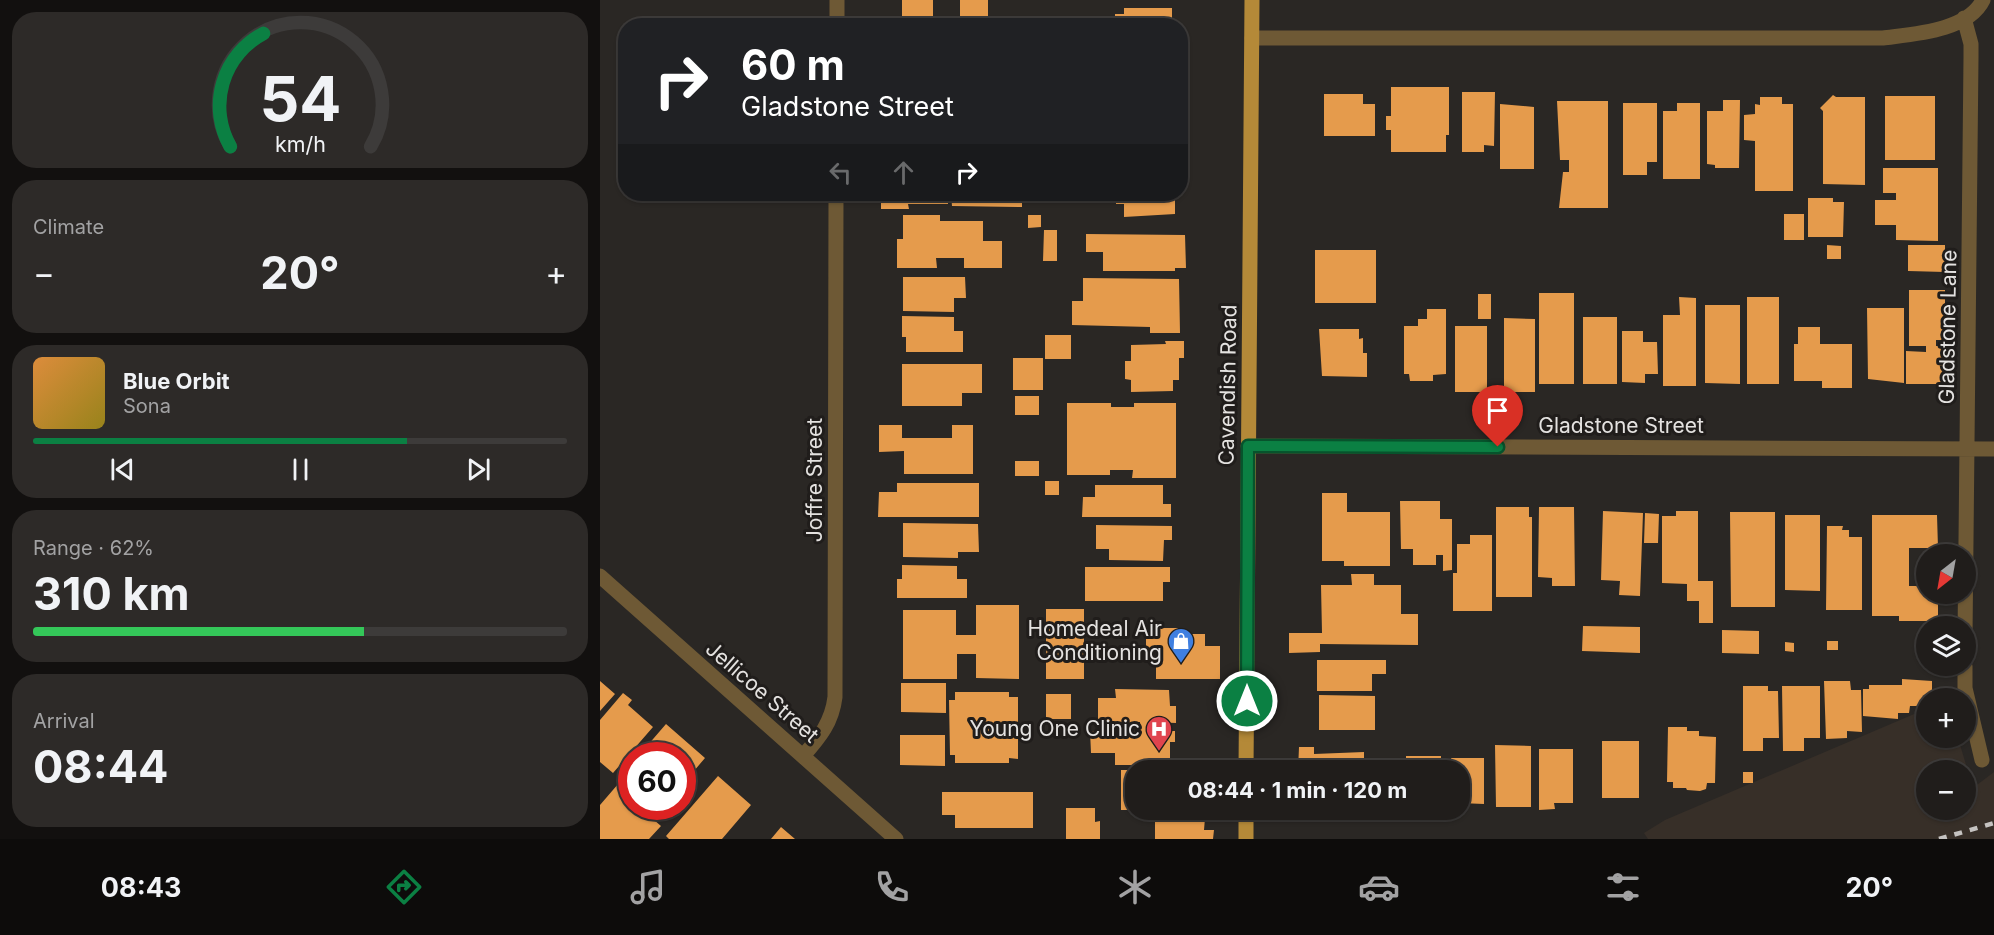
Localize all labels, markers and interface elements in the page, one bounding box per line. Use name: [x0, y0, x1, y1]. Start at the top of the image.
text: 60 m: [741, 39, 845, 90]
icon: right: [642, 42, 720, 120]
text: 54: [259, 61, 341, 136]
text: Gladstone Street: [741, 90, 954, 123]
text: km/h: [275, 131, 325, 157]
icon: left: [824, 156, 857, 189]
icon: ahead: [887, 156, 920, 189]
icon: right: [950, 156, 983, 189]
text: Climate: [33, 215, 104, 239]
text: 20°: [260, 245, 340, 300]
street label: Gladstone Lane: [1934, 249, 1961, 405]
text: −: [33, 253, 55, 293]
text: +: [545, 253, 567, 293]
street label: Cavendish Road: [1214, 304, 1241, 466]
text: Blue Orbit: [123, 368, 230, 394]
pin: [1472, 385, 1523, 447]
text: Sona: [123, 394, 171, 418]
icon: arrive: [1481, 394, 1514, 427]
street label: Gladstone Street: [1538, 413, 1704, 438]
street label: Joffre Street: [802, 418, 827, 542]
icon: previous: [106, 453, 139, 486]
icon: pause: [284, 453, 317, 486]
icon: next: [462, 453, 495, 486]
text: Range · 62%: [33, 536, 154, 560]
north arrow: [1916, 544, 1976, 604]
map controls: [1916, 544, 1976, 820]
text: 310 km: [33, 566, 190, 621]
place label: Homedeal Air Conditioning: [1027, 616, 1162, 665]
button: layers: [1916, 616, 1976, 676]
shop icon: Homedeal Air Conditioning: [1166, 626, 1196, 664]
street label: Jellicoe Street: [701, 636, 824, 748]
position arrow: [1215, 669, 1279, 733]
button: +: [1916, 688, 1976, 748]
text: Arrival: [33, 709, 95, 733]
hospital icon: Young One Clinic: [1144, 714, 1174, 752]
place label: Young One Clinic: [970, 716, 1140, 741]
text: 08:44: [33, 739, 169, 794]
speed limit sign: 60: [618, 742, 696, 820]
button: −: [1916, 760, 1976, 820]
text: 08:44 · 1 min · 120 m: [1188, 777, 1407, 803]
icon: directions: [383, 866, 425, 908]
icon: music: [627, 866, 669, 908]
icon: phone: [871, 866, 913, 908]
icon: climate: [1114, 866, 1156, 908]
icon: car: [1358, 866, 1400, 908]
icon: filters: [1602, 866, 1644, 908]
text: 08:43: [101, 871, 181, 904]
text: 20°: [1846, 871, 1893, 904]

